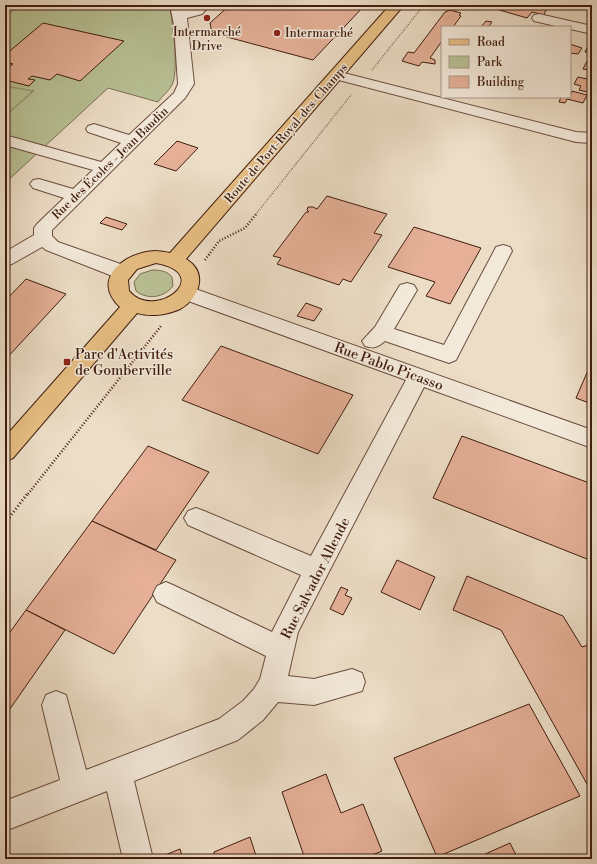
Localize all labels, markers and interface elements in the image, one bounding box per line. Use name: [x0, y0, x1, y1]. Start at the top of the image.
marker: Intermarché Drive: [202, 13, 212, 23]
place label: Intermarché Drive: [173, 25, 241, 54]
place label: Intermarché: [285, 26, 353, 41]
legend: [441, 26, 571, 98]
marker: Intermarché: [272, 28, 282, 38]
text: Road: [477, 35, 505, 50]
text: Park: [477, 55, 503, 70]
street label: Route de Port-Royal-des-Champs: [221, 60, 351, 206]
text: Building: [476, 75, 525, 90]
street label: Rue des Écoles - Jean Baudin: [48, 102, 172, 223]
street label: Rue Pablo Picasso: [332, 339, 446, 395]
place label: Parc d'Activités de Gomberville: [75, 346, 173, 380]
marker: Parc d'Activités de Gomberville: [62, 357, 72, 367]
street label: Rue Salvador Allende: [277, 515, 354, 642]

